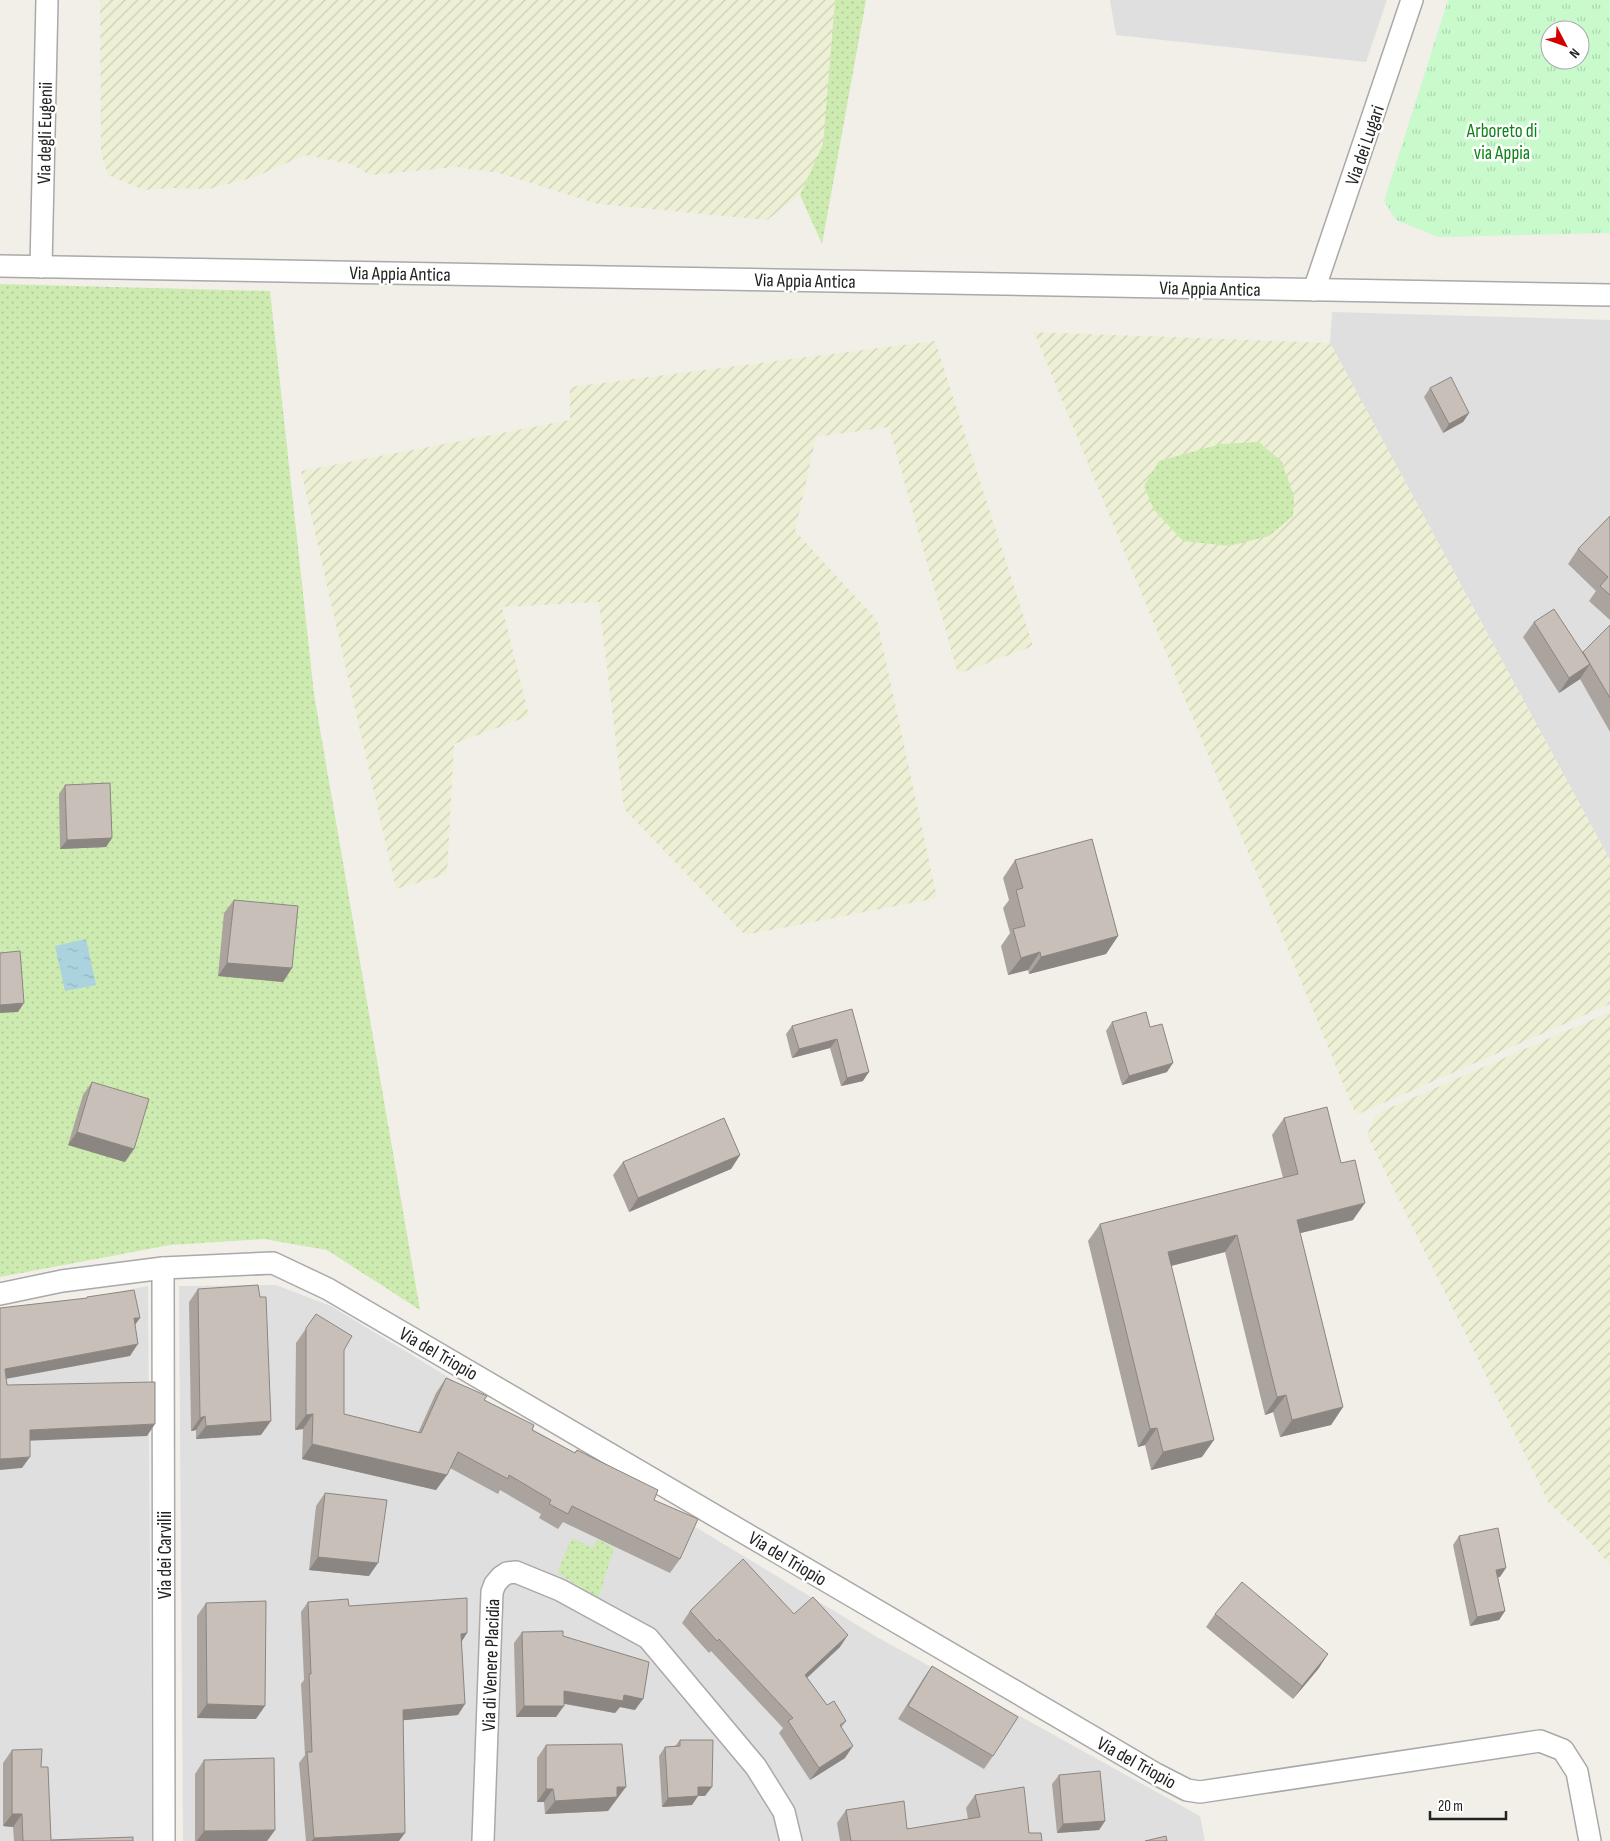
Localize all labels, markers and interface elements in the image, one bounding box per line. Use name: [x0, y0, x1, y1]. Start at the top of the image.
north arrow: [1540, 20, 1590, 70]
text: N: [1566, 45, 1583, 62]
street label: Via degli Eugenii: [33, 82, 58, 184]
street label: Via dei Lugari: [1341, 102, 1390, 189]
park label: Arboreto di via Appia: [1466, 120, 1537, 165]
street label: Via Appia Antica: [349, 262, 451, 287]
street label: Via Appia Antica: [754, 269, 856, 294]
street label: Via Appia Antica: [1159, 277, 1261, 302]
street label: Via del Triopio: [395, 1323, 482, 1386]
street label: Via dei Carvilii: [154, 1511, 177, 1599]
street label: Via del Triopio: [744, 1527, 830, 1592]
street label: Via di Venere Placidia: [478, 1598, 505, 1732]
street label: Via del Triopio: [1093, 1732, 1180, 1794]
scale bar: [1430, 1788, 1506, 1820]
text: 20 m: [1438, 1797, 1463, 1816]

